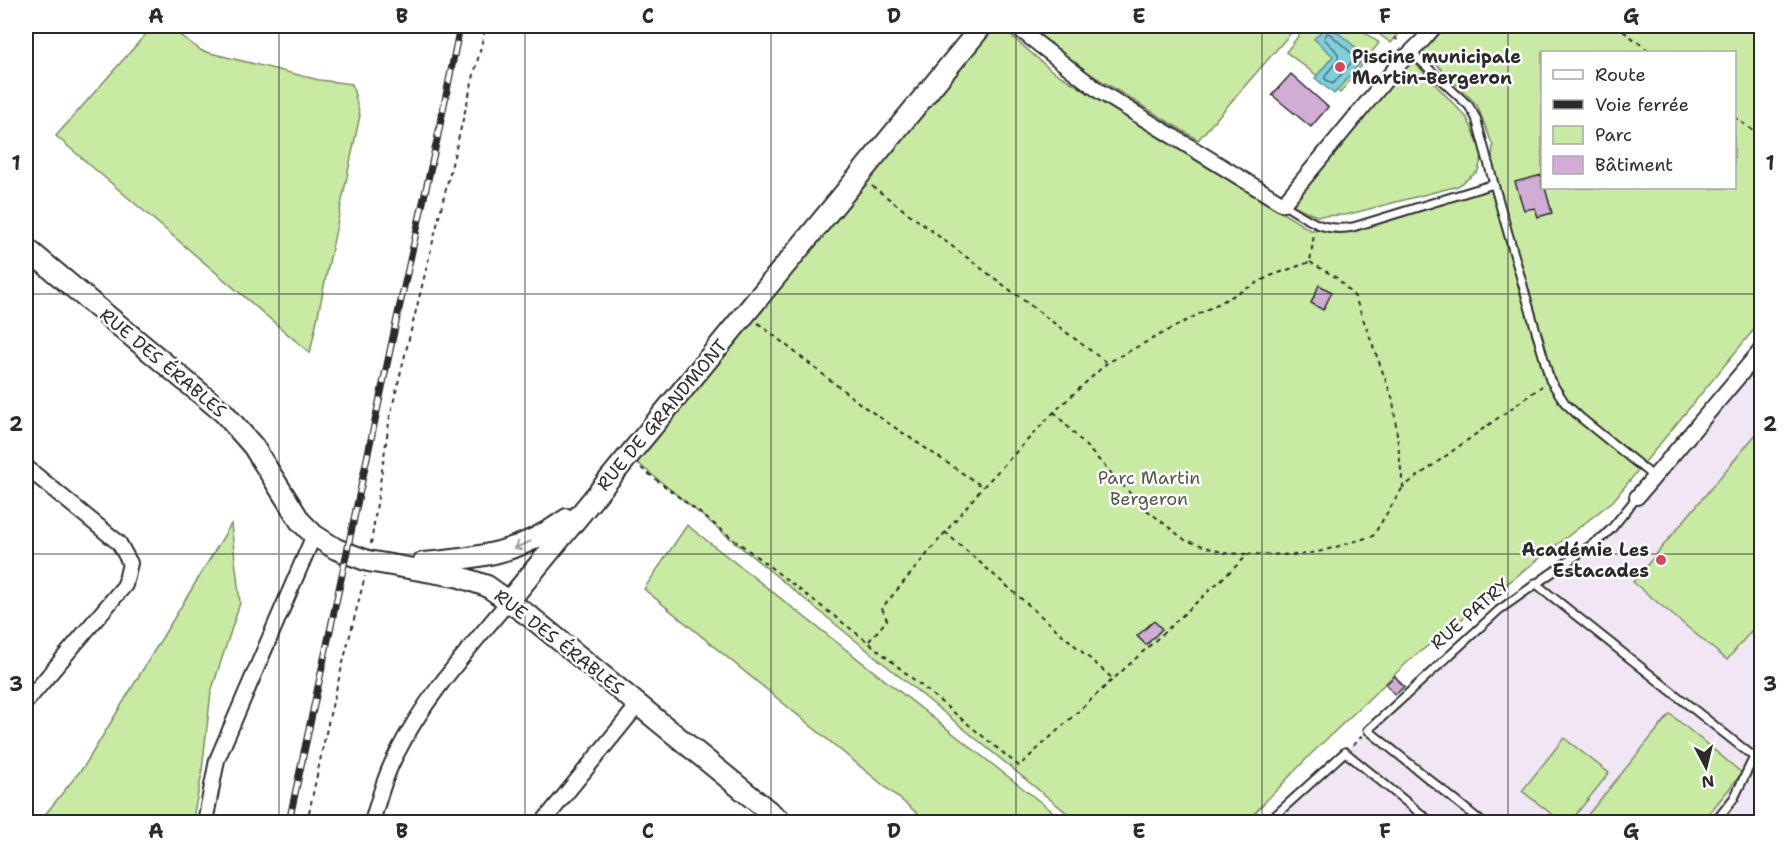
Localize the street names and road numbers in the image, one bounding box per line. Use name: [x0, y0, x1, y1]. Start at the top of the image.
street label: RUE DES ÉRABLES: [95, 303, 231, 423]
street label: RUE DE GRANDMONT: [592, 334, 732, 496]
street label: RUE PATRY: [1425, 573, 1515, 655]
street label: RUE DES ÉRABLES: [489, 584, 629, 700]

